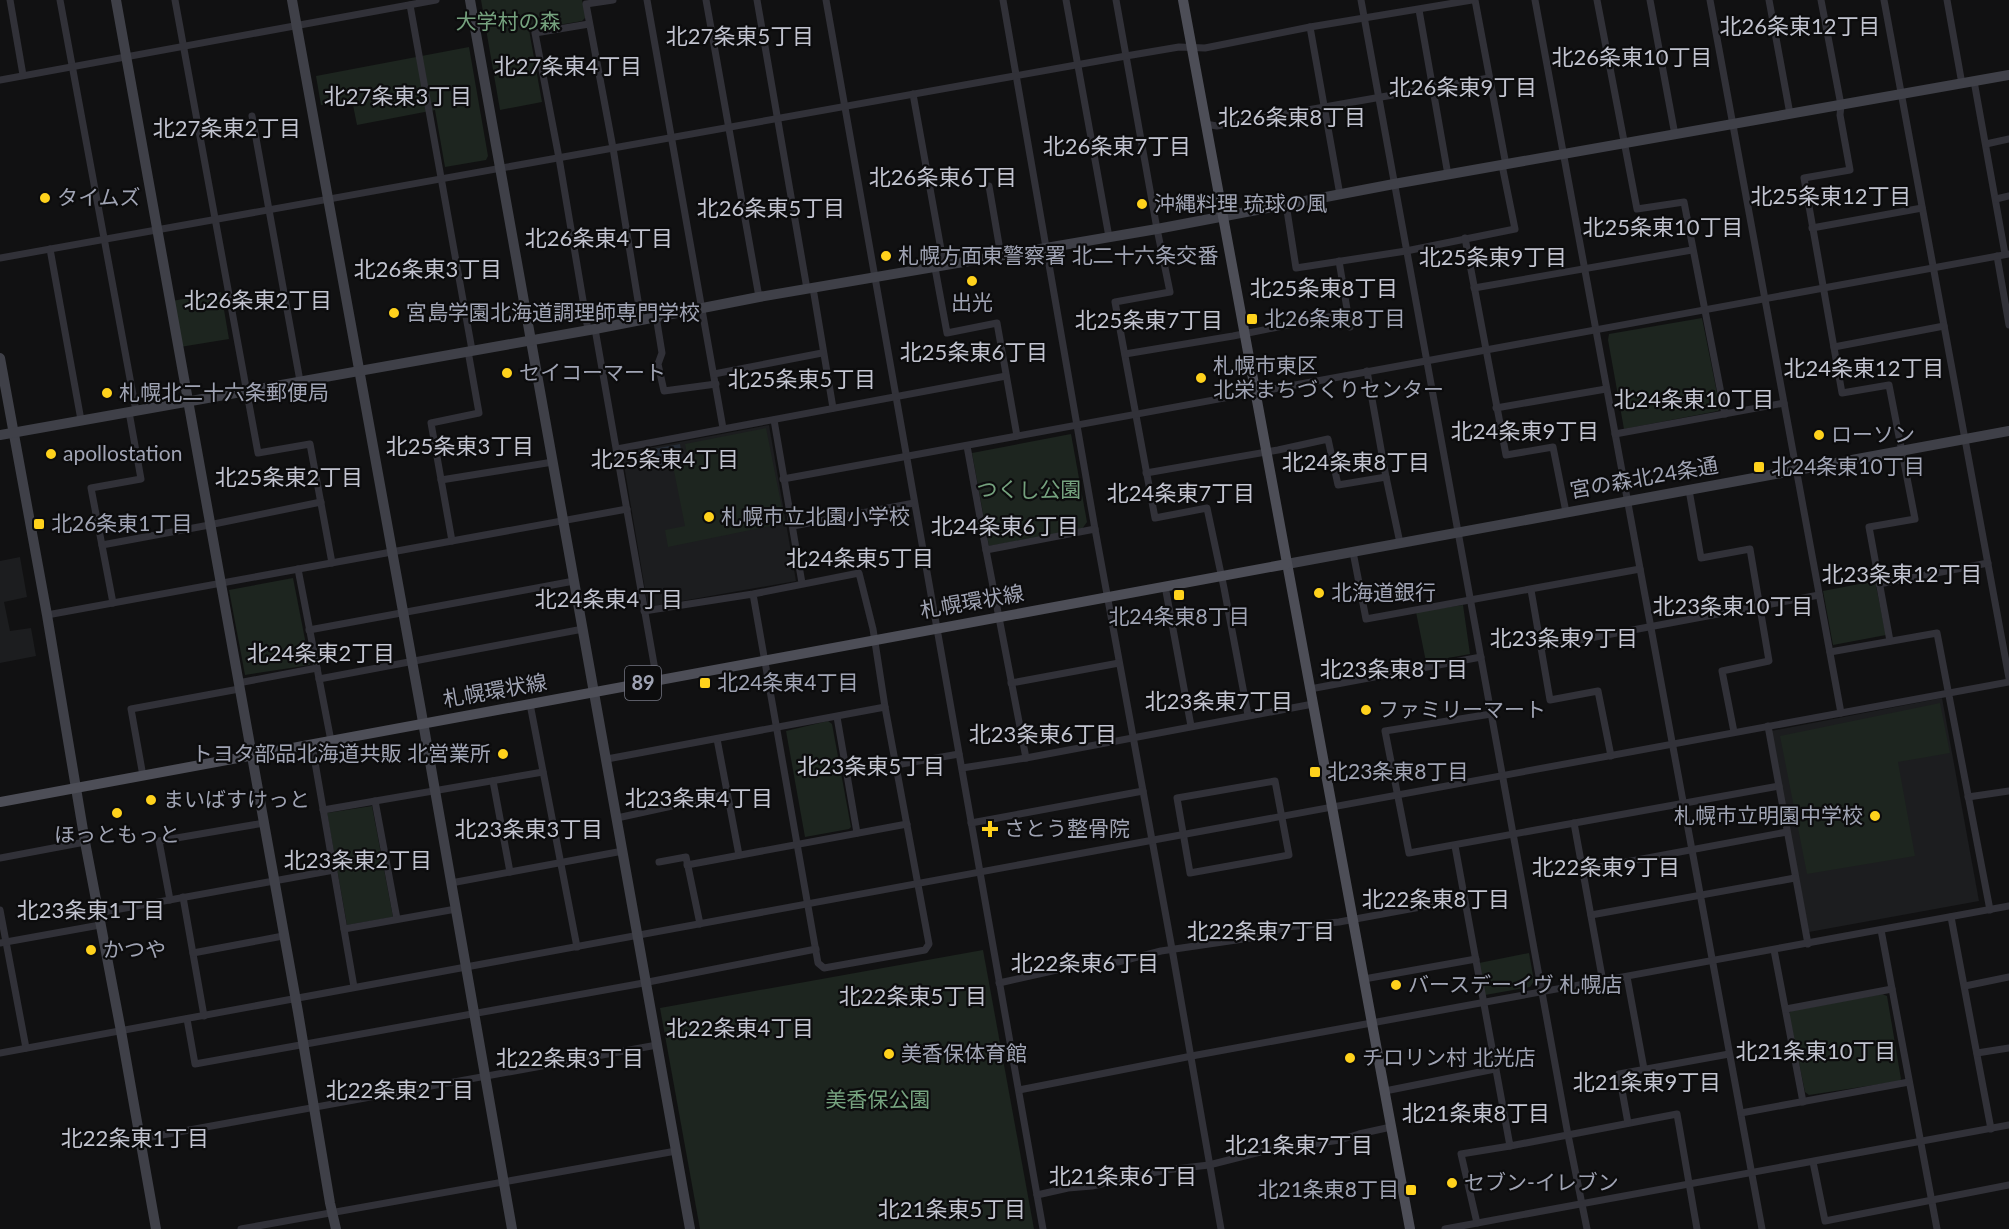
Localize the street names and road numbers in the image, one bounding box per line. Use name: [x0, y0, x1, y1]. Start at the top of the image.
street label: 宮の森北24条通: [1568, 451, 1720, 502]
street label: 札幌環状線: [918, 579, 1026, 622]
road number: 89: [625, 666, 661, 700]
street label: 札幌環状線: [441, 668, 549, 711]

